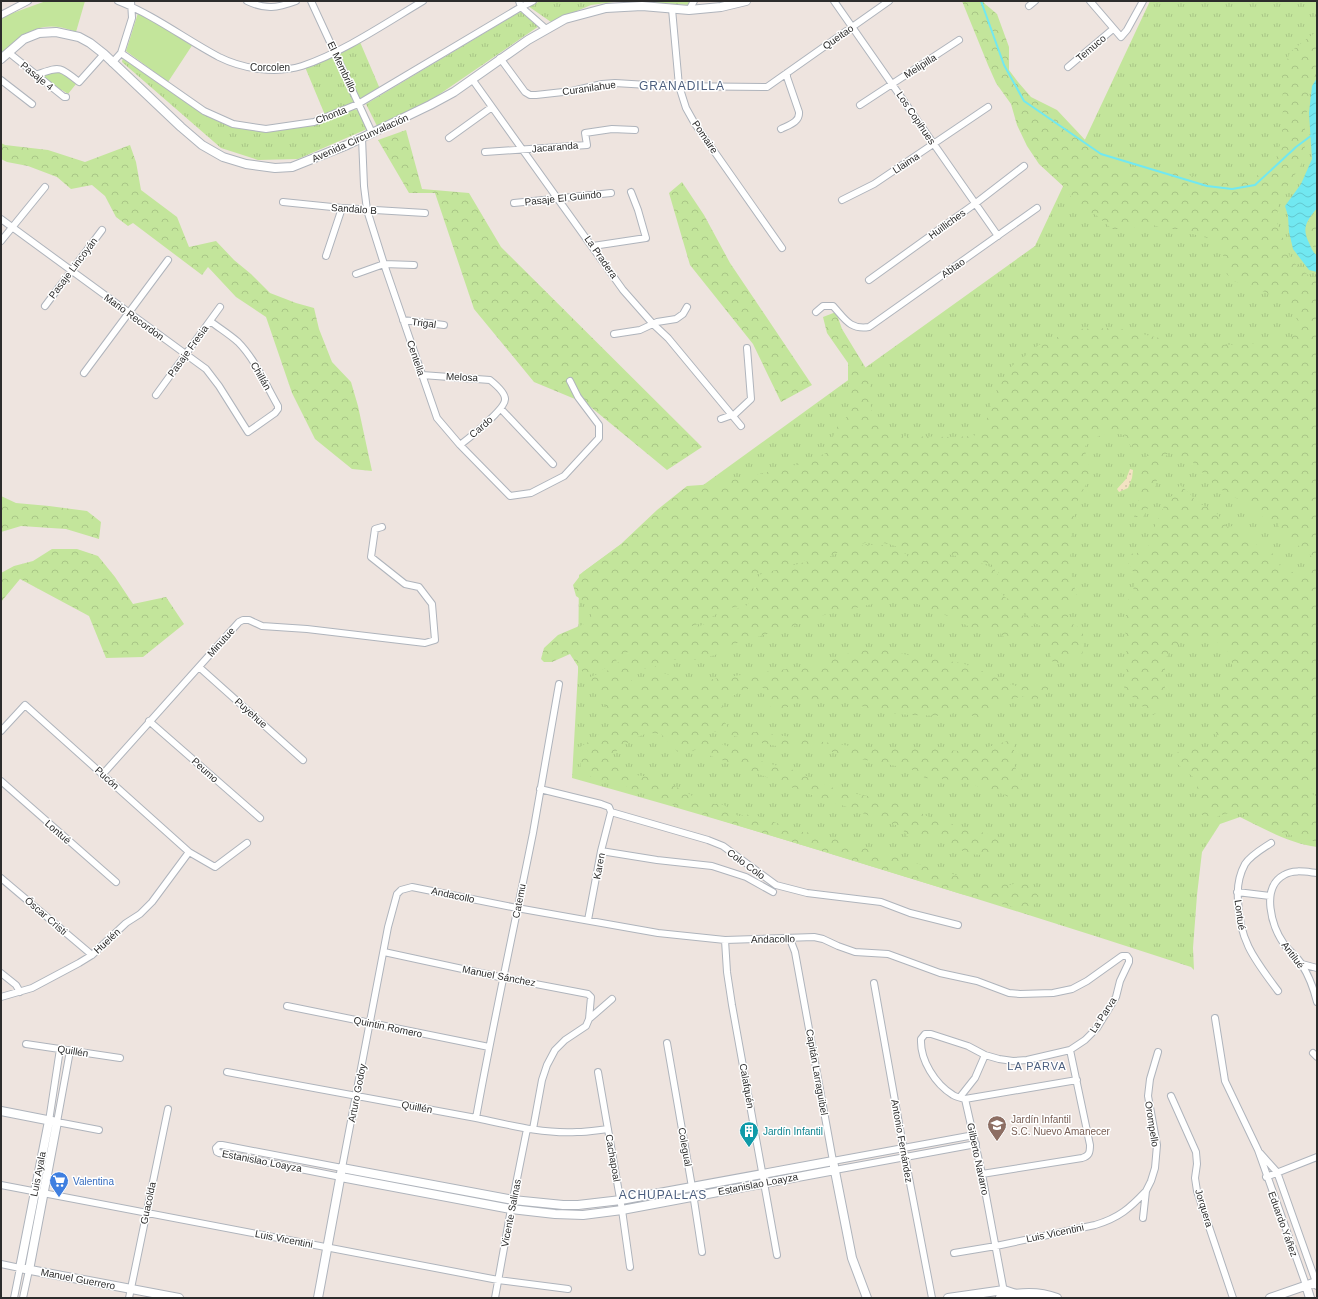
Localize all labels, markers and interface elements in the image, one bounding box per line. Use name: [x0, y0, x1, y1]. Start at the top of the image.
street label: Queitao: [820, 22, 856, 52]
street label: Temuco: [1074, 32, 1108, 63]
street label: El Membrillo: [325, 40, 359, 95]
street label: Melipilla: [902, 51, 939, 80]
street label: Pasaje 4: [18, 59, 56, 93]
street label: Corcolen: [250, 62, 290, 73]
street label: Curanilahue: [562, 79, 617, 97]
district label: GRANADILLA: [639, 79, 725, 93]
street label: Los Copihues: [894, 90, 938, 146]
street label: Chonta: [314, 104, 348, 126]
street label: Avenida Circunvalación: [310, 112, 410, 164]
street label: Pomaire: [690, 118, 720, 156]
street label: Jacaranda: [531, 139, 579, 155]
street label: Llaima: [891, 150, 922, 176]
street label: Pasaje El Guindo: [524, 188, 602, 208]
street label: Sandalo B: [331, 202, 378, 216]
street label: Huilliches: [926, 207, 968, 241]
street label: La Pradera: [582, 234, 620, 281]
street label: Pasaje Lincoyán: [47, 235, 99, 301]
street label: Abtao: [939, 256, 967, 280]
street label: Mario Recordon: [102, 292, 166, 342]
street label: Trigal: [411, 316, 437, 330]
street label: Pasaje Fresia: [166, 323, 211, 379]
street label: Centella: [405, 339, 427, 378]
street label: Chillán: [249, 360, 273, 392]
street label: Melosa: [446, 371, 479, 383]
street label: Cardo: [467, 414, 495, 440]
street label: Minutue: [205, 625, 237, 659]
street label: Puyehue: [233, 696, 270, 731]
street label: Peumo: [190, 755, 221, 785]
street label: Pucón: [93, 764, 121, 792]
street label: Lontué: [43, 818, 73, 846]
street label: Colo Colo: [725, 847, 767, 882]
street label: Karen: [591, 852, 607, 880]
street label: Catemu: [510, 883, 528, 919]
street label: Andacollo: [430, 885, 476, 905]
street label: Óscar Cristi: [23, 894, 70, 937]
street label: Lontué: [1232, 899, 1248, 931]
street label: Huelén: [92, 926, 122, 956]
street label: Andacollo: [751, 933, 795, 945]
street label: Antilué: [1279, 939, 1307, 971]
street label: Manuel Sánchez: [461, 963, 537, 989]
street label: La Parva: [1087, 995, 1119, 1035]
street label: Quintin Romero: [353, 1014, 424, 1040]
street label: Capitán Larraguibel: [804, 1028, 830, 1116]
street label: Quillén: [57, 1043, 89, 1059]
district label: LA PARVA: [1007, 1060, 1067, 1072]
street label: Arturo Godoy: [346, 1063, 368, 1123]
street label: Calafquén: [738, 1063, 756, 1109]
street label: Antonio Fernández: [889, 1098, 915, 1184]
street label: Quillén: [401, 1099, 433, 1115]
street label: Orompello: [1143, 1100, 1161, 1148]
school or university icon: Jardín Infantil S.C. Nuevo Amanecer: [986, 1114, 1008, 1142]
place label: Jardín Infantil S.C. Nuevo Amanecer: [1011, 1114, 1111, 1137]
building icon: Jardín Infantil: [738, 1120, 760, 1148]
street label: Gilberto Navarro: [965, 1122, 991, 1196]
place label: Jardín Infantil: [763, 1126, 823, 1137]
street label: Colegual: [676, 1127, 694, 1167]
street label: Cachapoal: [603, 1134, 623, 1182]
street label: Estanislao Loayza: [221, 1148, 303, 1174]
street label: Luis Ayala: [28, 1150, 48, 1197]
supermarket icon: Valentina: [48, 1170, 70, 1198]
street label: Estanislao Loayza: [717, 1171, 799, 1197]
place label: Valentina: [73, 1176, 114, 1187]
street label: Vicente Salinas: [499, 1178, 523, 1248]
street label: Guacolda: [138, 1180, 158, 1225]
district label: ACHUPALLAS: [619, 1188, 707, 1202]
street label: Jorquera: [1193, 1188, 1215, 1229]
street label: Eduardo Yáñez: [1266, 1190, 1300, 1258]
street label: Luis Vicentini: [1025, 1222, 1085, 1244]
street label: Luis Vicentini: [254, 1228, 314, 1250]
street label: Manuel Guerrero: [40, 1266, 117, 1292]

